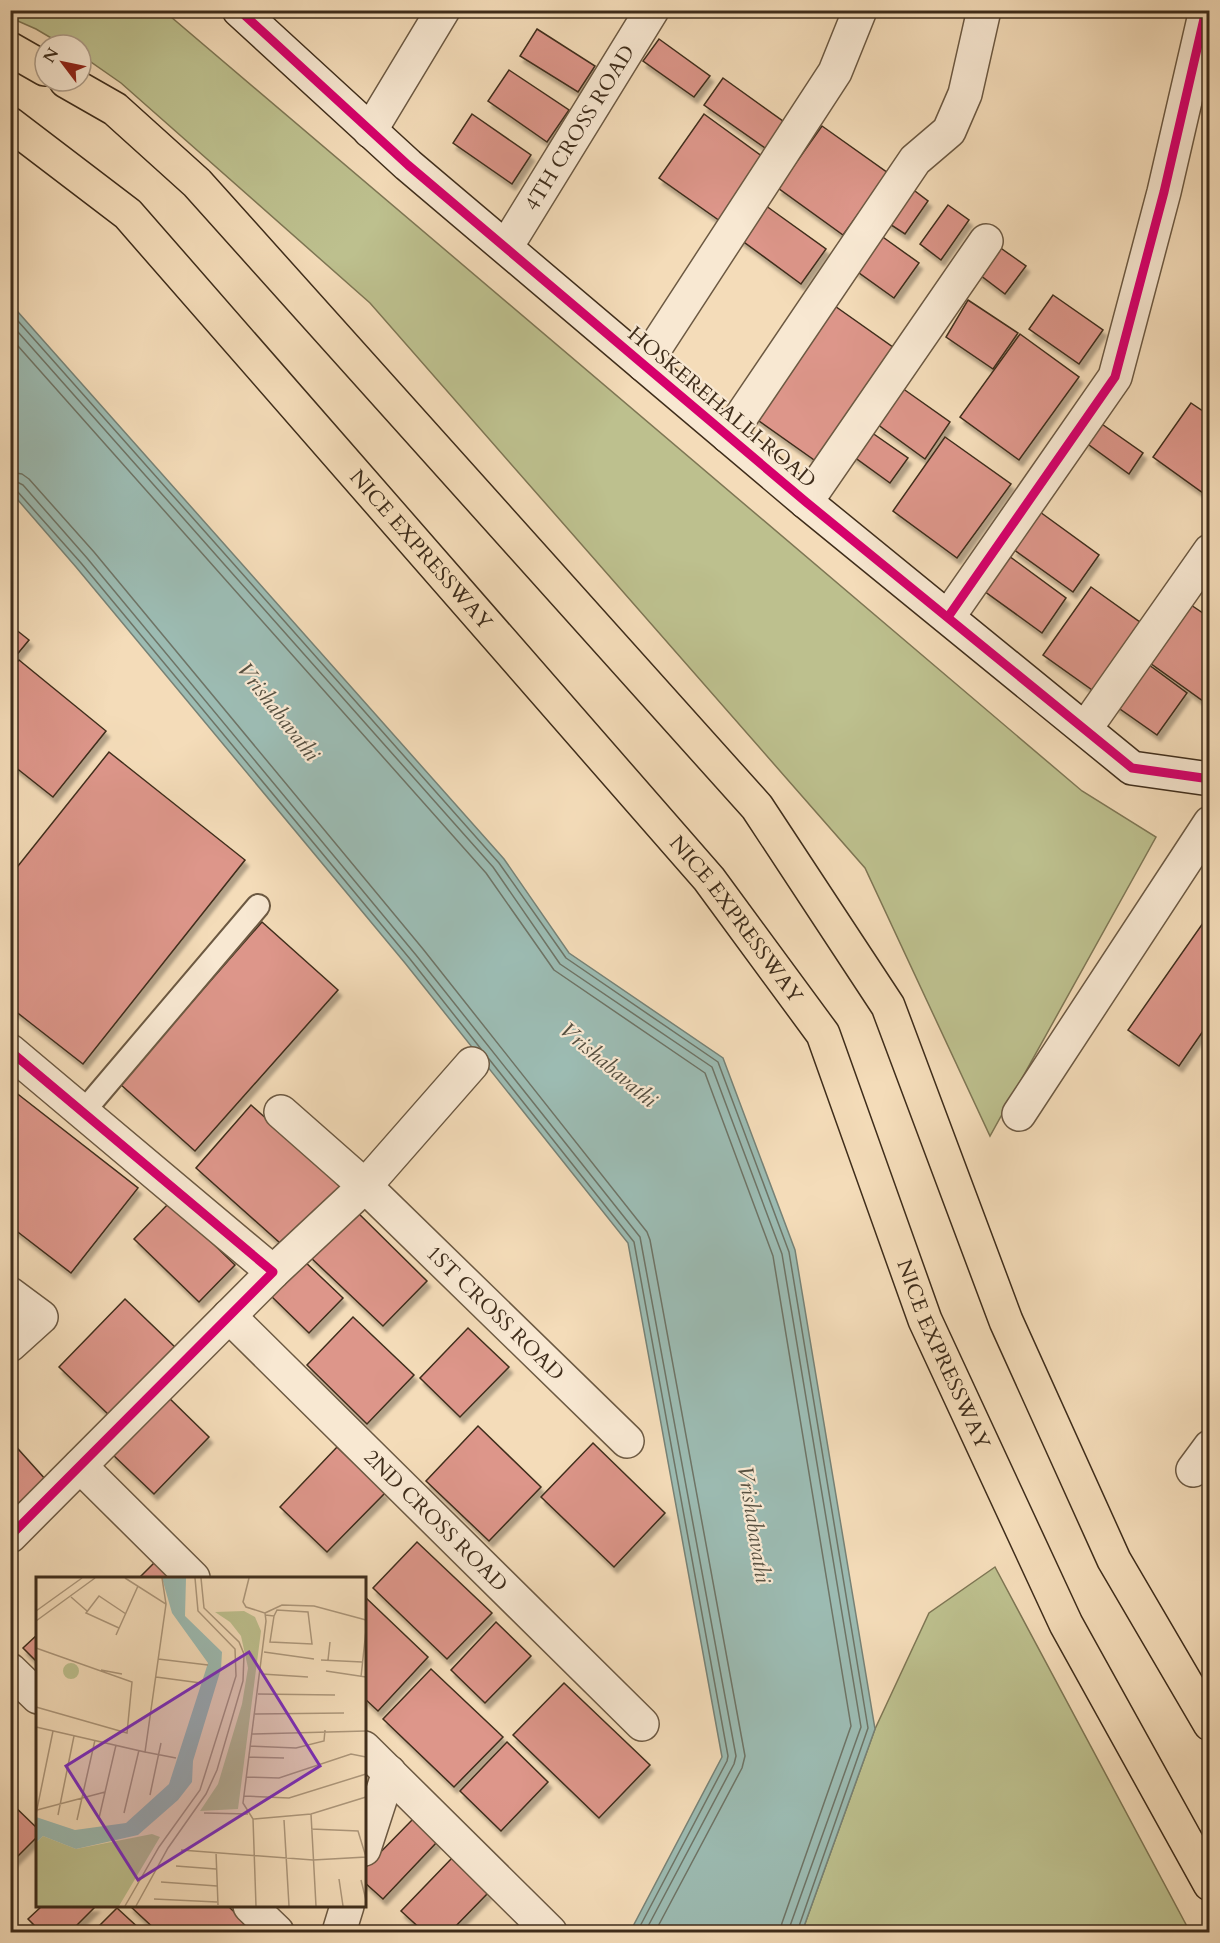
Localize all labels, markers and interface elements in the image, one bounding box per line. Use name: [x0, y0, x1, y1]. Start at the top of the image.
north arrow: [33, 33, 93, 93]
street label: 4TH CROSS ROAD: [518, 40, 642, 216]
text: N: [38, 44, 64, 67]
street label: HOSKEREHALLI ROAD: [621, 320, 822, 495]
street label: NICE EXPRESSWAY: [343, 463, 499, 637]
water label: Vrishabavathi: [230, 656, 327, 768]
street label: NICE EXPRESSWAY: [662, 829, 810, 1009]
water label: Vrishabavathi: [553, 1015, 664, 1115]
street label: 1ST CROSS ROAD: [420, 1239, 571, 1387]
street label: NICE EXPRESSWAY: [890, 1255, 997, 1454]
street label: 2ND CROSS ROAD: [357, 1443, 514, 1599]
water label: Vrishabavathi: [730, 1463, 778, 1586]
inset map: [36, 1577, 366, 1907]

